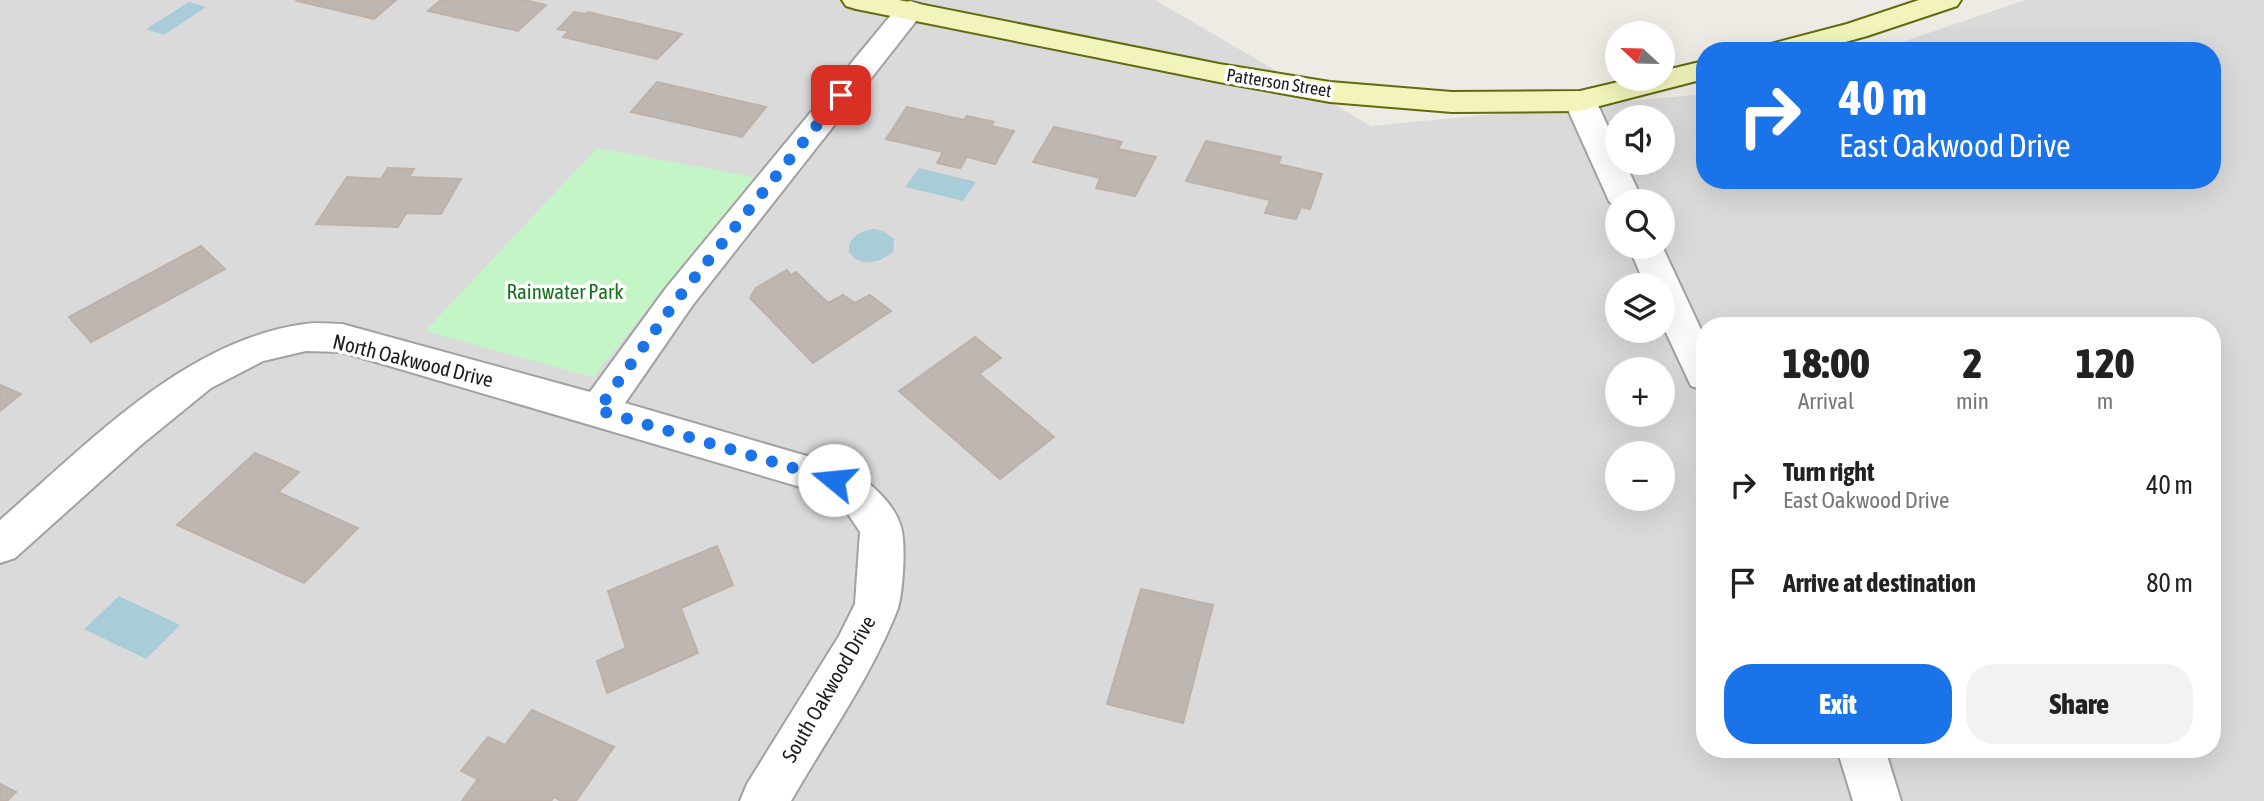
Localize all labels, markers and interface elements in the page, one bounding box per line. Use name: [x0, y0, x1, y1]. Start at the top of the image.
north arrow: [1605, 21, 1675, 91]
map controls: [1605, 21, 1675, 511]
street label: Patterson Street: [1225, 64, 1333, 101]
pin: [811, 65, 871, 125]
text: 40 m: [1839, 69, 1927, 125]
icon: right: [1724, 70, 1815, 161]
icon: arrive: [822, 76, 860, 114]
button: sound: [1605, 105, 1675, 175]
text: East Oakwood Drive: [1839, 127, 2071, 164]
button: search: [1605, 189, 1675, 259]
button: layers: [1605, 273, 1675, 343]
park label: Rainwater Park: [507, 279, 623, 303]
street label: North Oakwood Drive: [331, 329, 496, 392]
text: 18:00: [1782, 339, 1870, 387]
text: 2: [1963, 339, 1982, 387]
text: 120: [2075, 339, 2135, 387]
button: +: [1605, 357, 1675, 427]
text: Arrival: [1798, 388, 1854, 414]
text: min: [1956, 388, 1989, 414]
text: m: [2097, 388, 2113, 414]
button: −: [1605, 441, 1675, 511]
position arrow: [797, 443, 871, 517]
text: Turn right: [1783, 457, 1874, 487]
icon: right: [1724, 466, 1762, 504]
text: 40 m: [2146, 470, 2193, 500]
text: East Oakwood Drive: [1783, 487, 1949, 513]
icon: arrive: [1724, 564, 1762, 602]
text: Arrive at destination: [1783, 568, 1976, 598]
text: 80 m: [2146, 568, 2193, 598]
street label: South Oakwood Drive: [777, 611, 880, 766]
button: Exit: [1724, 664, 1952, 744]
button: Share: [1966, 664, 2193, 744]

